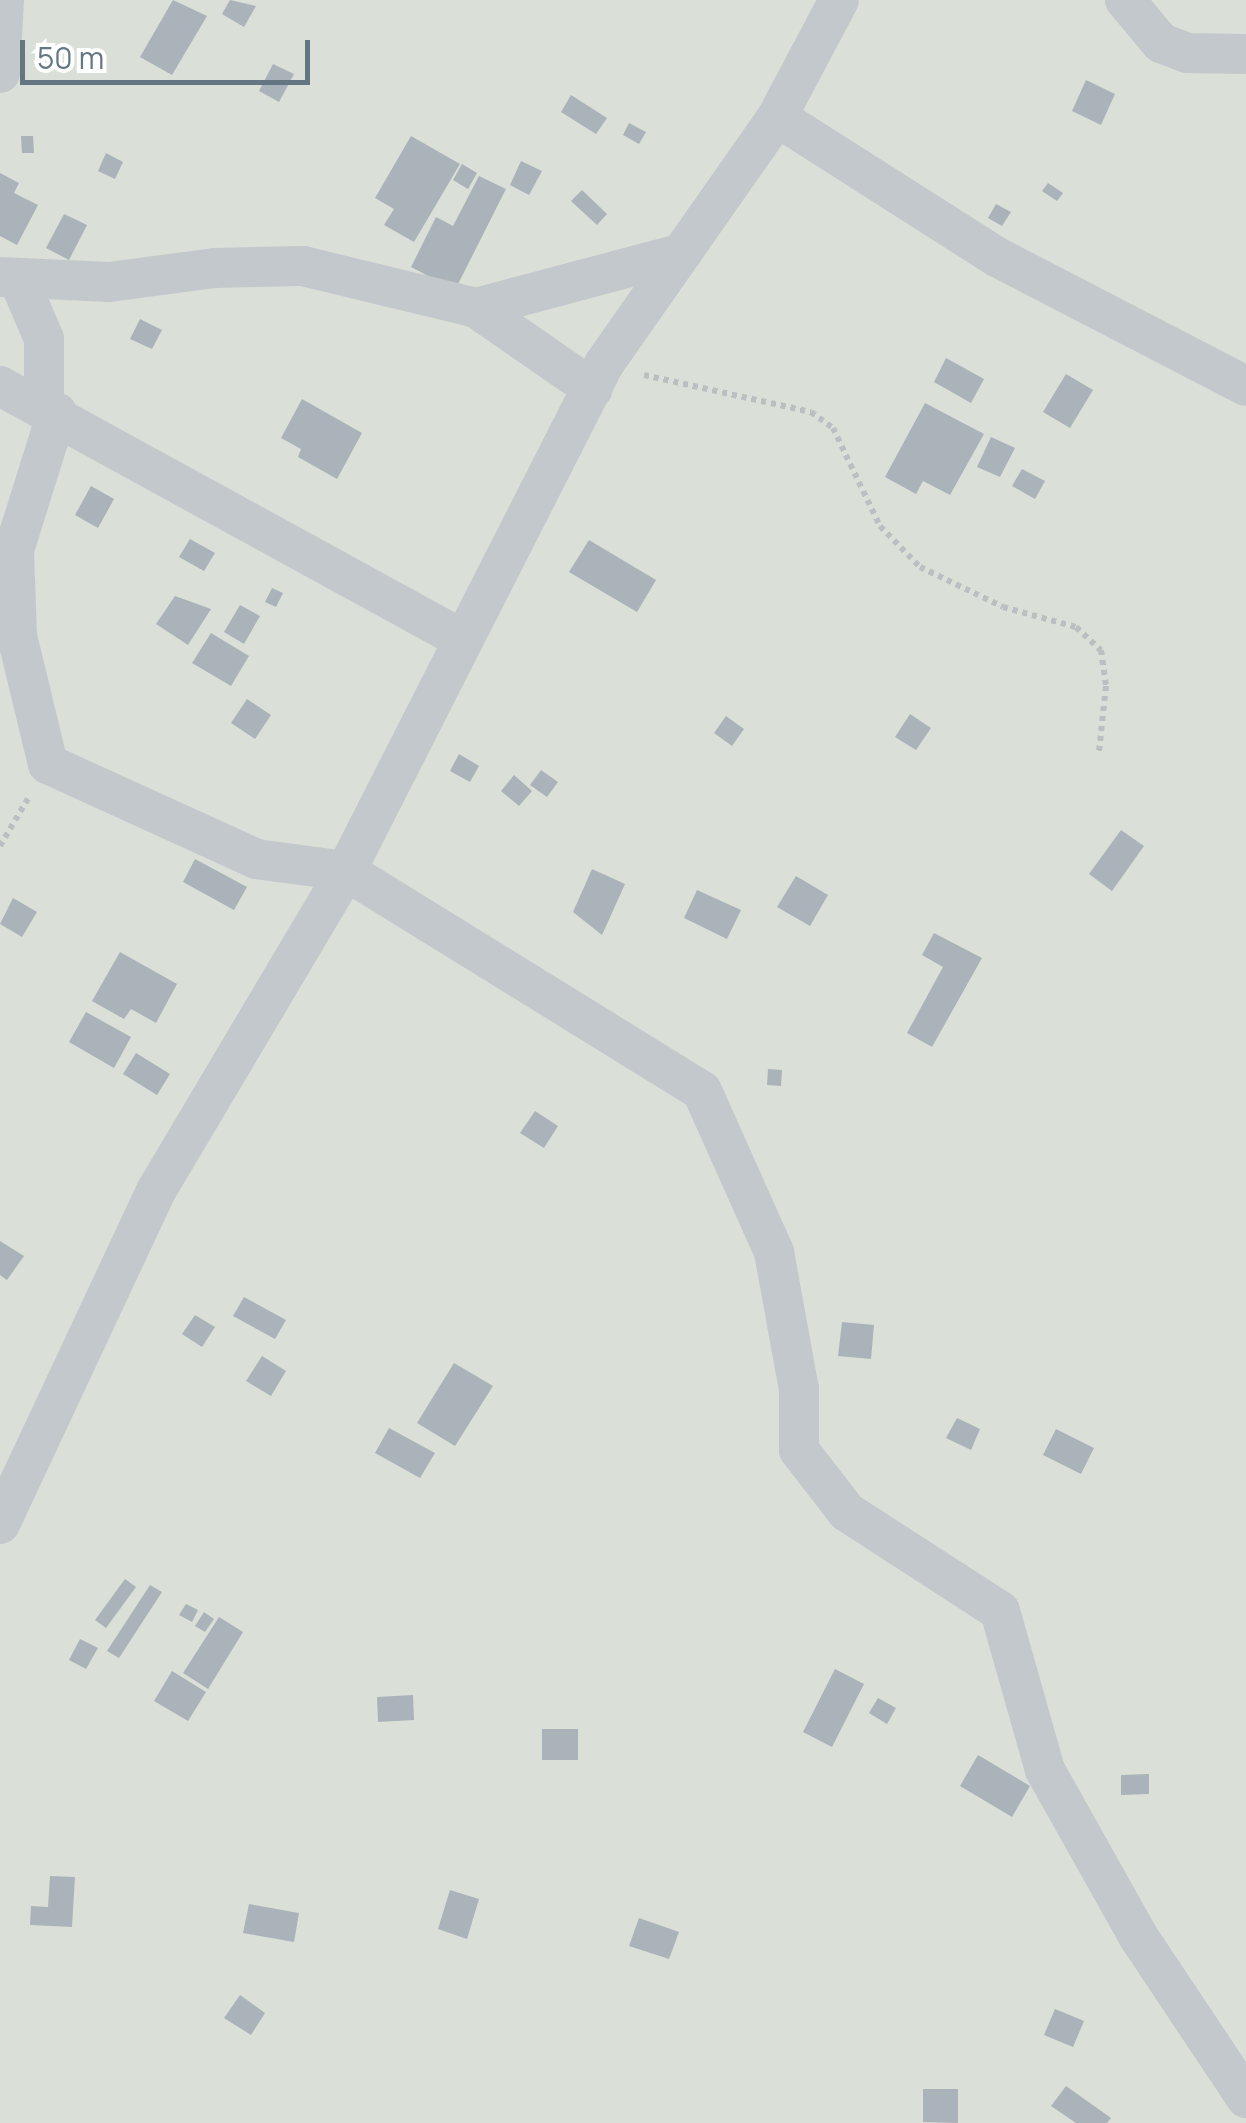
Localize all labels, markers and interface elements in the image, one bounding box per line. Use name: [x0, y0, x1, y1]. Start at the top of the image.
scale bar: [25, 20, 315, 82]
text: 50 m: [37, 37, 104, 78]

